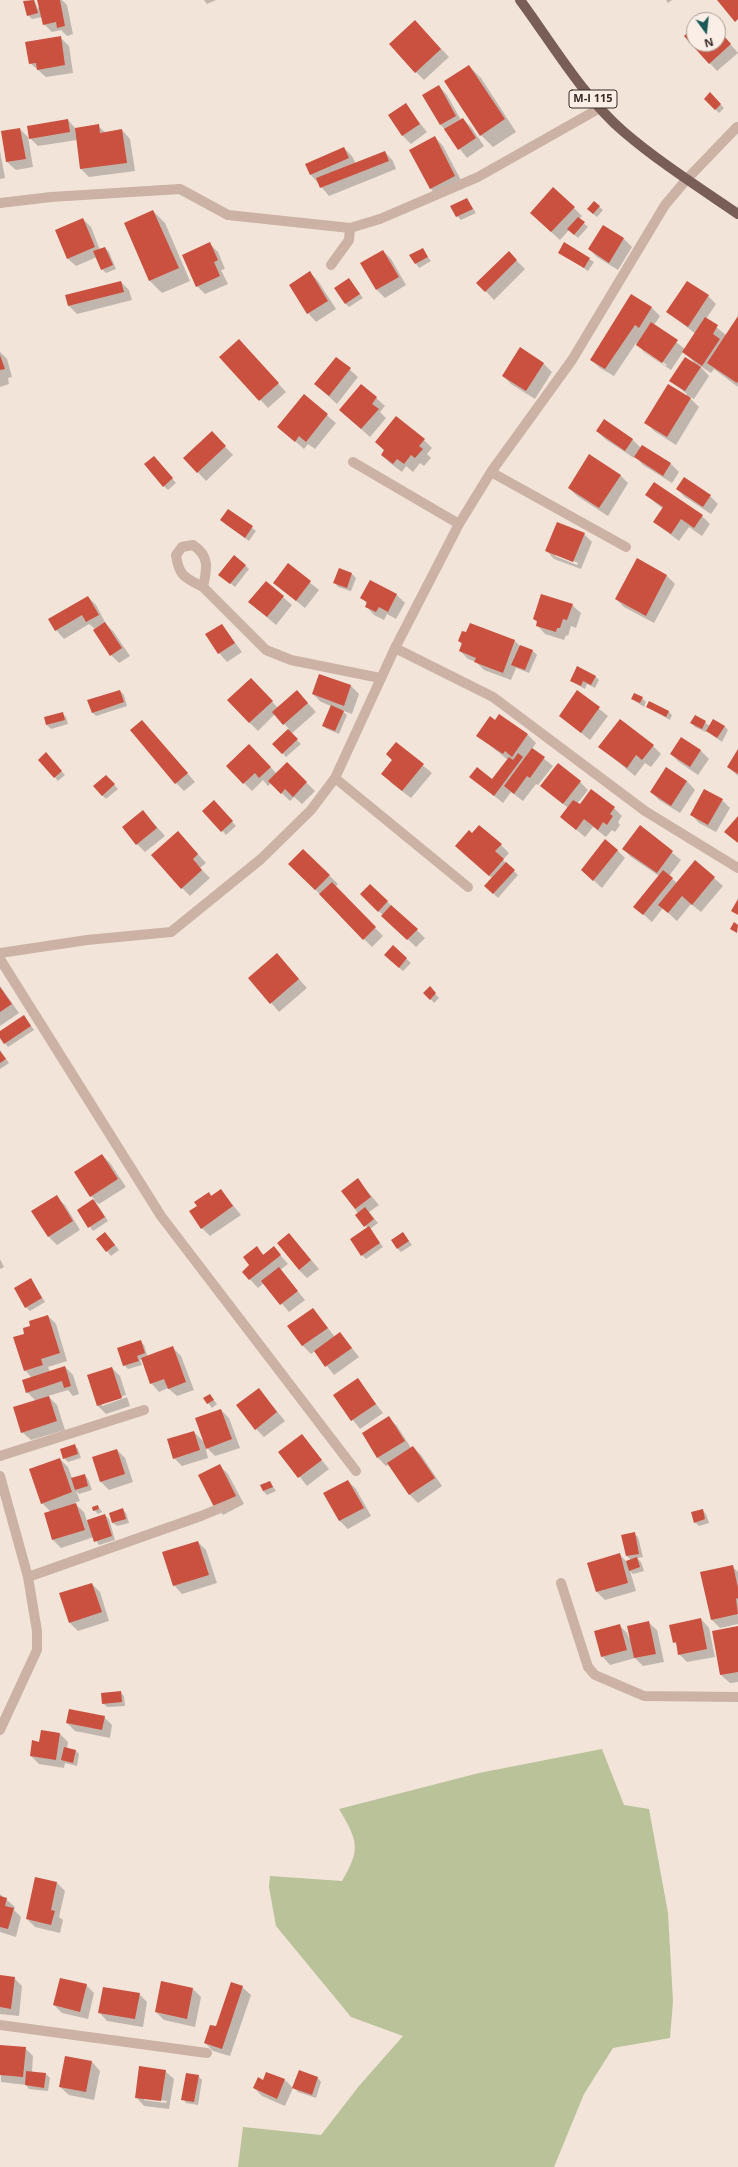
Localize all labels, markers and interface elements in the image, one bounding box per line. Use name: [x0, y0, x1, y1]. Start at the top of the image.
north arrow: [686, 12, 726, 52]
text: N: [703, 35, 715, 52]
road number: M-I 115: [569, 90, 617, 108]

